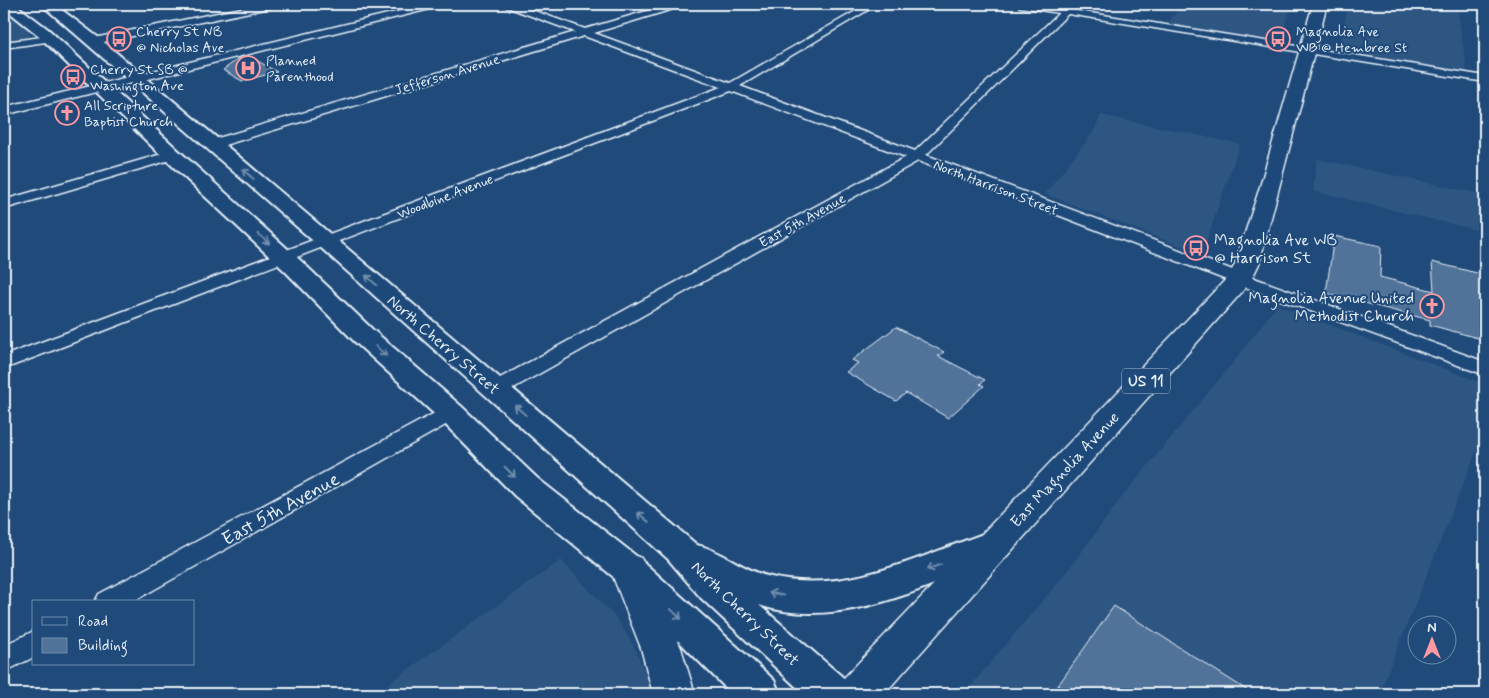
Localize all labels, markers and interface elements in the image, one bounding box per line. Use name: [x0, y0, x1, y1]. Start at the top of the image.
place label: Cherry St NB @ Nicholas Ave: [136, 23, 225, 57]
place label: Magnolia Ave WB @ Hembree St: [1296, 23, 1407, 57]
bus stop icon: Cherry St NB @ Nicholas Ave: [106, 26, 132, 52]
bus stop icon: Magnolia Ave WB @ Hembree St: [1265, 26, 1291, 52]
street label: Jefferson Avenue: [392, 50, 502, 100]
place label: Planned Parenthood: [266, 52, 334, 86]
hospital icon: Planned Parenthood: [235, 55, 261, 81]
place label: Cherry St SB @ Washington Ave: [90, 61, 188, 97]
bus stop icon: Cherry St SB @ Washington Ave: [60, 64, 86, 90]
place label: All Scripture Baptist Church: [84, 97, 173, 131]
church icon: All Scripture Baptist Church: [54, 100, 80, 126]
street label: North Harrison Street: [931, 156, 1061, 220]
one-way arrow: [242, 169, 255, 180]
street label: Woodbine Avenue: [395, 170, 496, 224]
street label: East 5th Avenue: [756, 190, 849, 252]
place label: Magnolia Ave WB @ Harrison St: [1214, 230, 1338, 269]
one-way arrow: [257, 233, 270, 245]
bus stop icon: Magnolia Ave WB @ Harrison St: [1183, 235, 1209, 261]
one-way arrow: [365, 275, 378, 286]
place label: Magnolia Avenue United Methodist Church: [1248, 288, 1414, 327]
street label: North Cherry Street: [382, 291, 504, 400]
church icon: Magnolia Avenue United Methodist Church: [1419, 293, 1445, 319]
one-way arrow: [375, 346, 388, 357]
road number: US 11: [1122, 368, 1170, 394]
one-way arrow: [514, 404, 527, 416]
street label: East Magnolia Avenue: [1006, 408, 1125, 533]
one-way arrow: [504, 466, 517, 478]
street label: East 5th Avenue: [217, 467, 344, 552]
one-way arrow: [636, 511, 649, 523]
street label: North Cherry Street: [686, 557, 804, 671]
one-way arrow: [927, 563, 942, 572]
one-way arrow: [769, 589, 785, 598]
legend: [32, 600, 195, 666]
one-way arrow: [670, 608, 683, 620]
text: Road: [78, 612, 108, 632]
north arrow: [1406, 616, 1456, 666]
text: N: [1427, 619, 1437, 637]
text: Building: [78, 636, 128, 657]

